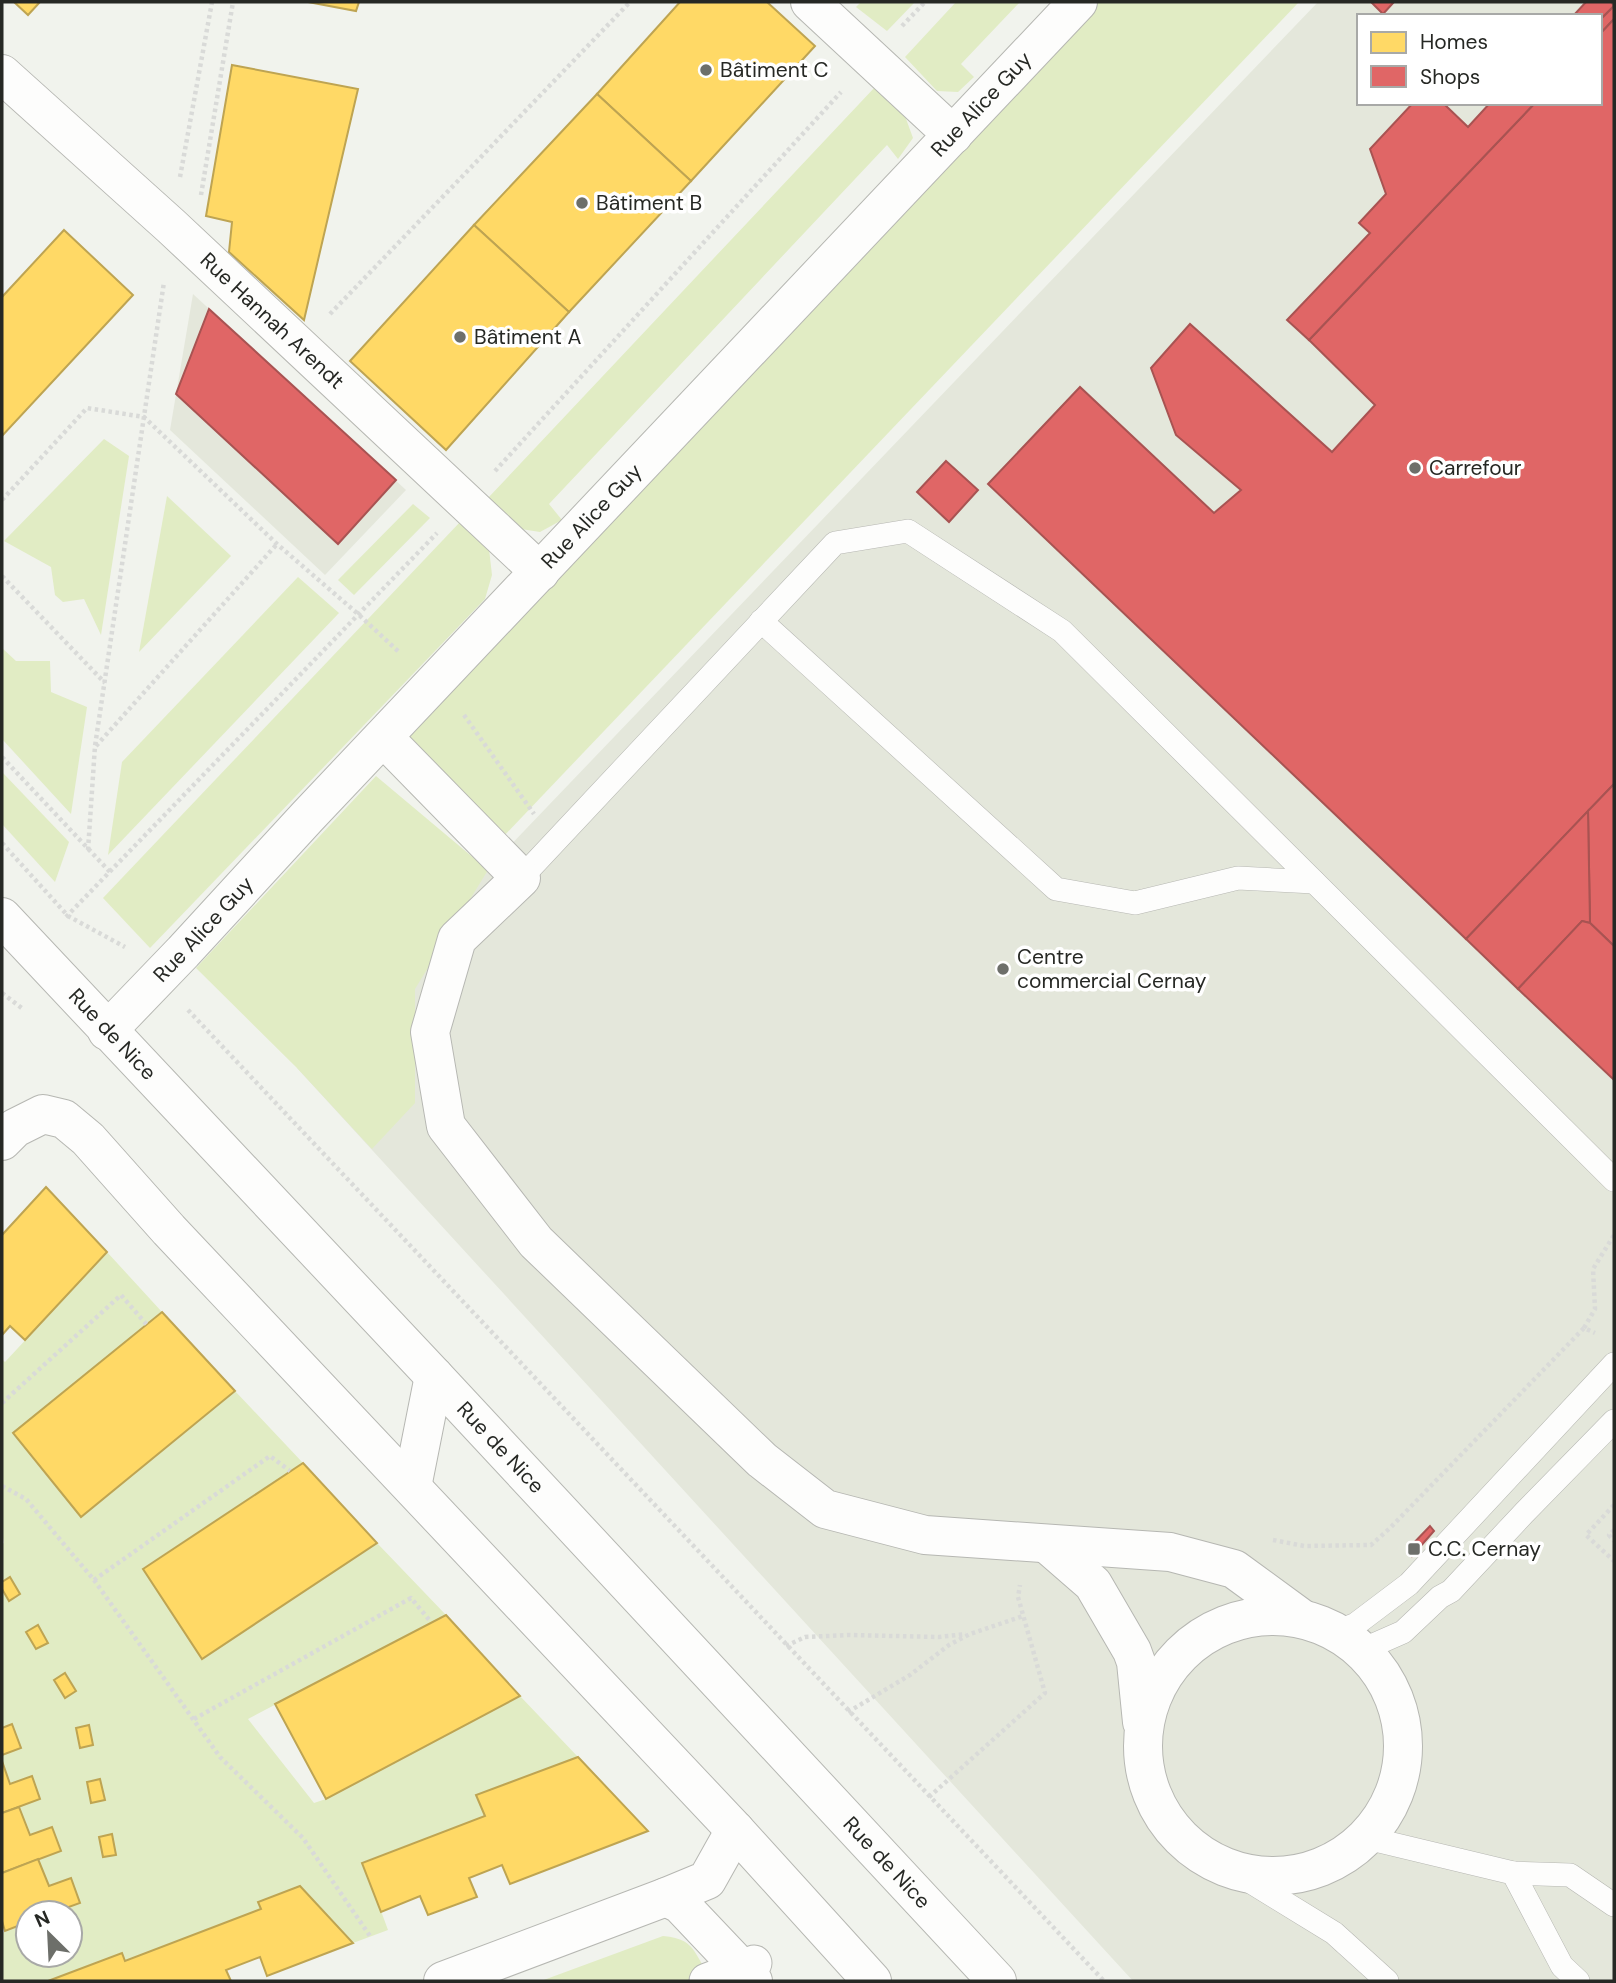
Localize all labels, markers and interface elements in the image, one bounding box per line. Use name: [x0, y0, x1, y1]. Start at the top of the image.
legend: [1357, 14, 1602, 105]
text: Homes: [1420, 28, 1488, 56]
street label: Rue Alice Guy: [925, 45, 1038, 163]
place label: Bâtiment C: [720, 56, 829, 84]
marker: Bâtiment C: [698, 62, 714, 78]
text: Shops: [1420, 63, 1480, 91]
place label: Bâtiment B: [596, 189, 702, 217]
marker: Bâtiment B: [574, 195, 590, 211]
street label: Rue Hannah Arendt: [194, 246, 350, 395]
place label: Bâtiment A: [474, 323, 582, 351]
marker: Bâtiment A: [452, 329, 468, 345]
place label: Carrefour: [1429, 454, 1522, 482]
street label: Rue Alice Guy: [535, 457, 648, 575]
marker: Carrefour: [1407, 460, 1423, 476]
street label: Rue Alice Guy: [147, 870, 260, 988]
place label: Centre commercial Cernay: [1017, 943, 1207, 995]
marker: Centre commercial Cernay: [995, 961, 1011, 977]
street label: Rue de Nice: [62, 982, 162, 1086]
street label: Rue de Nice: [451, 1395, 550, 1500]
place label: C.C. Cernay: [1428, 1535, 1541, 1563]
marker: C.C. Cernay: [1406, 1541, 1422, 1557]
street label: Rue de Nice: [837, 1810, 937, 1915]
north arrow: [14, 1899, 84, 1969]
text: N: [31, 1905, 54, 1933]

